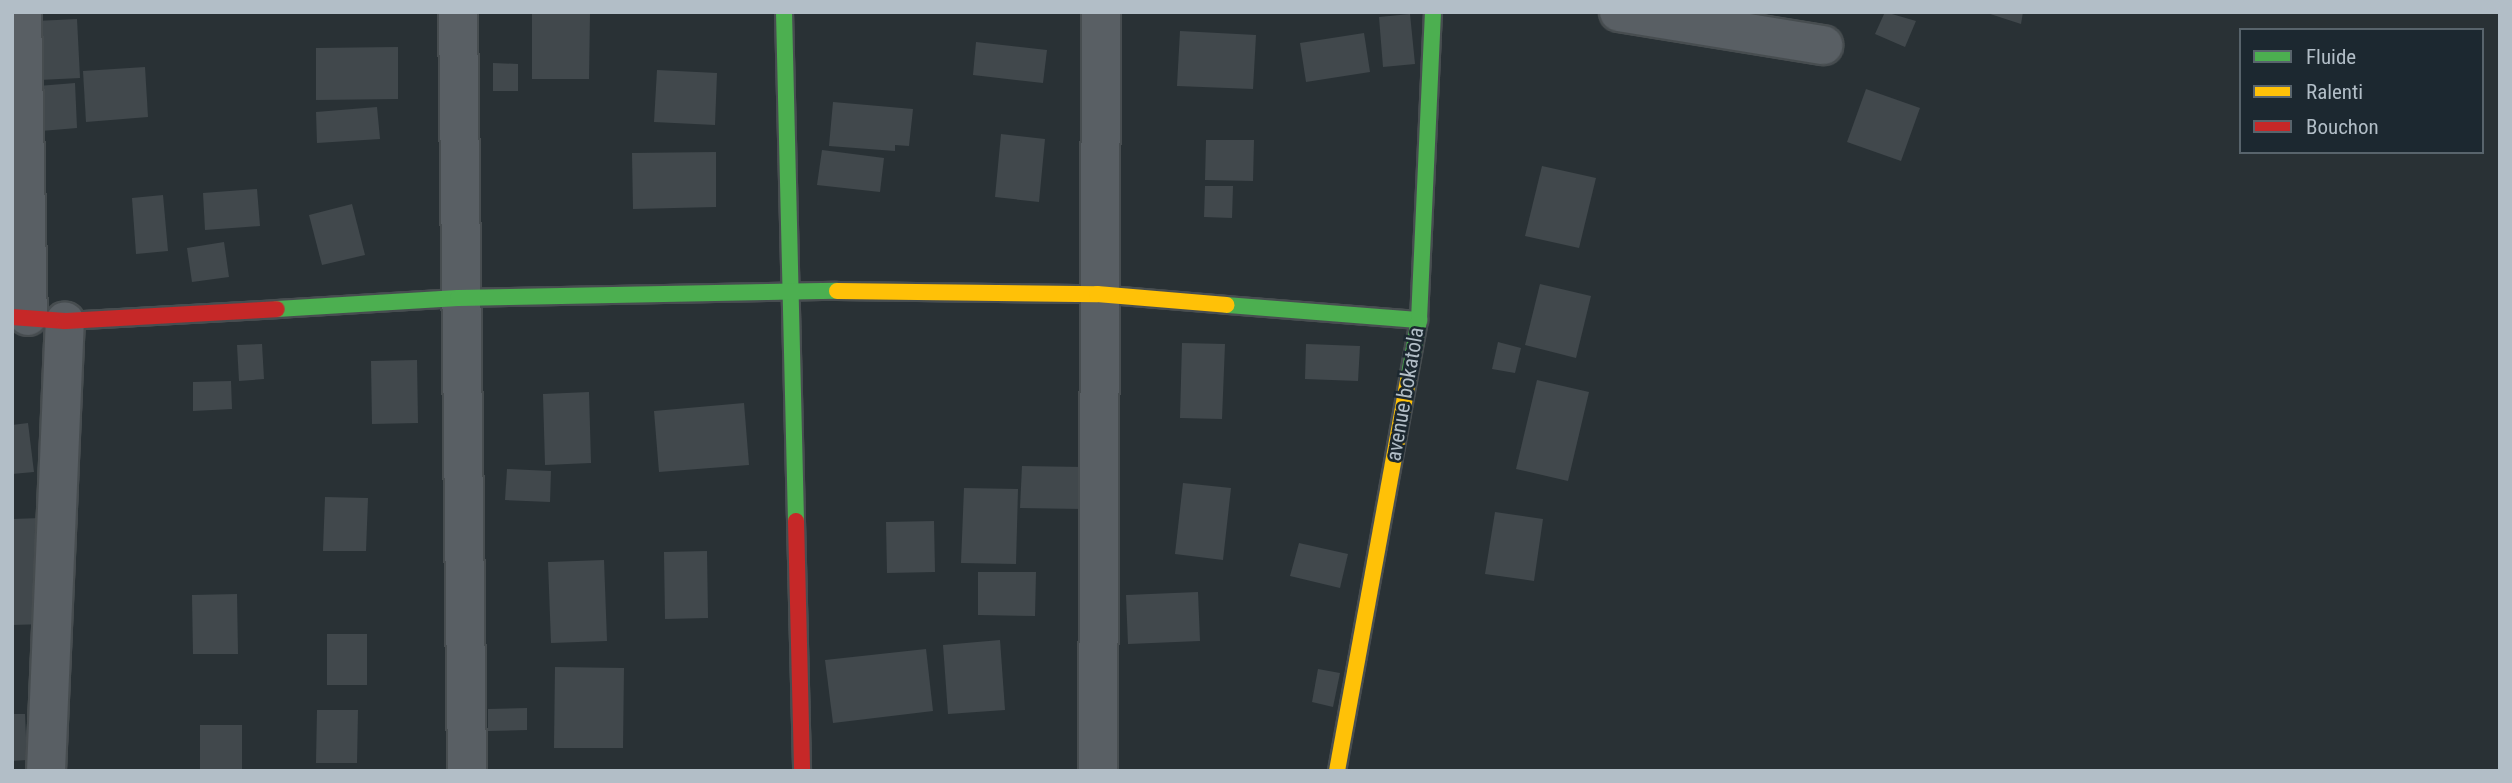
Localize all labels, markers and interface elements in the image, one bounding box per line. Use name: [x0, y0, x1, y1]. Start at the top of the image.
legend: [2239, 28, 2484, 154]
text: Fluide: [2306, 45, 2356, 69]
text: Ralenti: [2306, 80, 2363, 104]
text: Bouchon: [2306, 115, 2379, 139]
street label: avenue bokatola: [1381, 325, 1429, 463]

